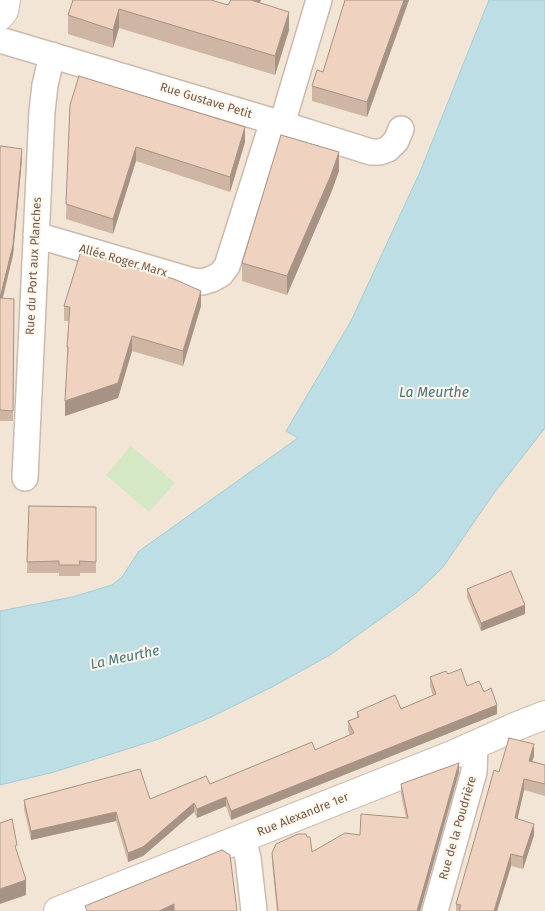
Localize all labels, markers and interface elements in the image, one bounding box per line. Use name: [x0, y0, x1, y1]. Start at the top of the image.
street label: Rue Gustave Petit: [158, 80, 254, 122]
street label: Rue du Port aux Planches: [23, 197, 45, 335]
street label: Allée Roger Marx: [77, 242, 169, 280]
water label: La Meurthe: [399, 385, 469, 401]
water label: La Meurthe: [89, 643, 161, 673]
street label: Rue de la Poudrière: [436, 775, 480, 881]
street label: Rue Alexandre 1er: [255, 790, 351, 840]

